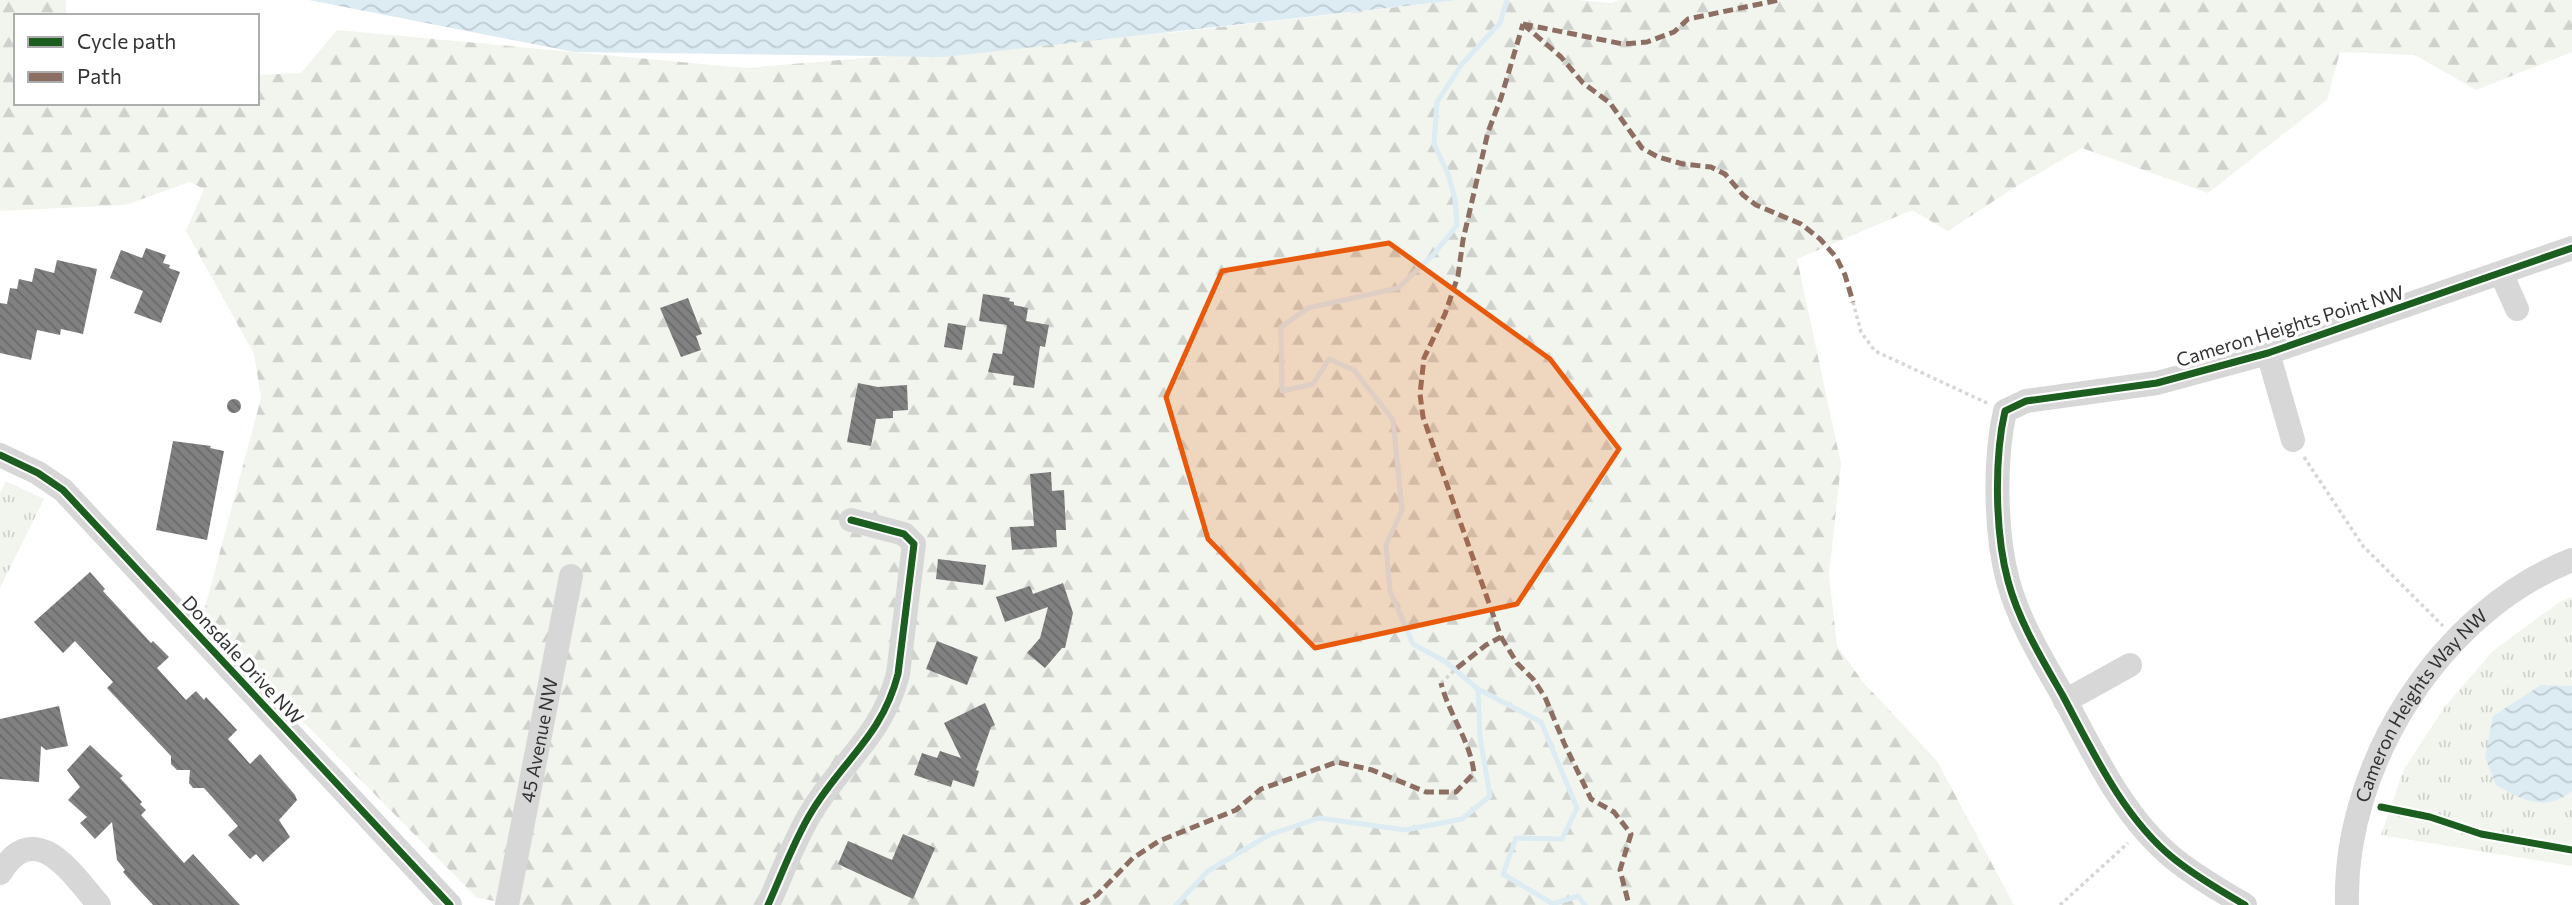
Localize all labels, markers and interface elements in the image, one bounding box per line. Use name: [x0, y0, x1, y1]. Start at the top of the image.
legend: [14, 14, 259, 105]
text: Cycle path: [77, 28, 176, 53]
text: Path: [77, 63, 122, 88]
street label: Cameron Heights Point NW: [2173, 280, 2407, 371]
street label: Donsdale Drive NW: [178, 591, 309, 729]
street label: Cameron Heights Way NW: [2350, 604, 2492, 805]
street label: 45 Avenue NW: [515, 676, 562, 804]

